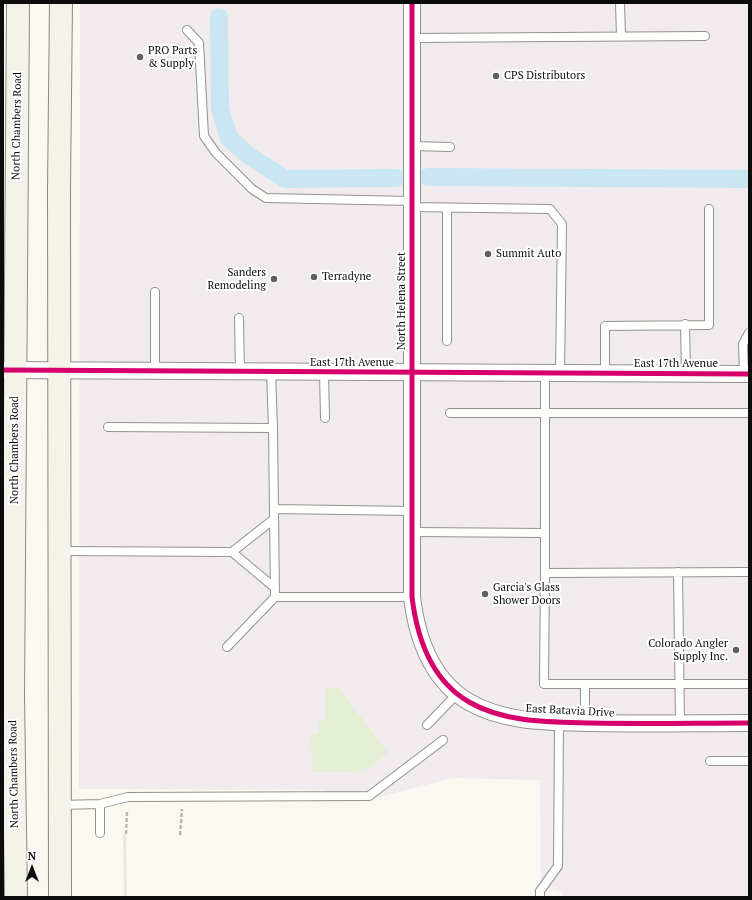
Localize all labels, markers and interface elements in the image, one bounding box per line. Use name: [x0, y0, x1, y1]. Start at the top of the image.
place label: PRO Parts & Supply: [148, 44, 197, 70]
marker: PRO Parts & Supply: [135, 52, 145, 62]
place label: CPS Distributors: [504, 69, 585, 83]
marker: CPS Distributors: [491, 71, 501, 81]
street label: North Chambers Road: [9, 72, 25, 180]
place label: Summit Auto: [496, 247, 561, 261]
marker: Summit Auto: [483, 249, 493, 259]
street label: North Helena Street: [395, 252, 409, 350]
place label: Sanders Remodeling: [208, 266, 266, 292]
place label: Terradyne: [322, 270, 371, 284]
marker: Terradyne: [309, 272, 319, 282]
marker: Sanders Remodeling: [269, 274, 279, 284]
street label: East 17th Avenue: [310, 356, 394, 370]
street label: East 17th Avenue: [634, 357, 718, 371]
street label: North Chambers Road: [8, 396, 22, 504]
place label: Garcia's Glass Shower Doors: [493, 581, 561, 607]
marker: Garcia's Glass Shower Doors: [480, 589, 490, 599]
place label: Colorado Angler Supply Inc.: [648, 637, 728, 663]
marker: Colorado Angler Supply Inc.: [731, 645, 741, 655]
street label: East Batavia Drive: [525, 702, 615, 720]
street label: North Chambers Road: [6, 720, 22, 828]
north arrow: [12, 848, 52, 888]
text: N: [28, 849, 36, 863]

